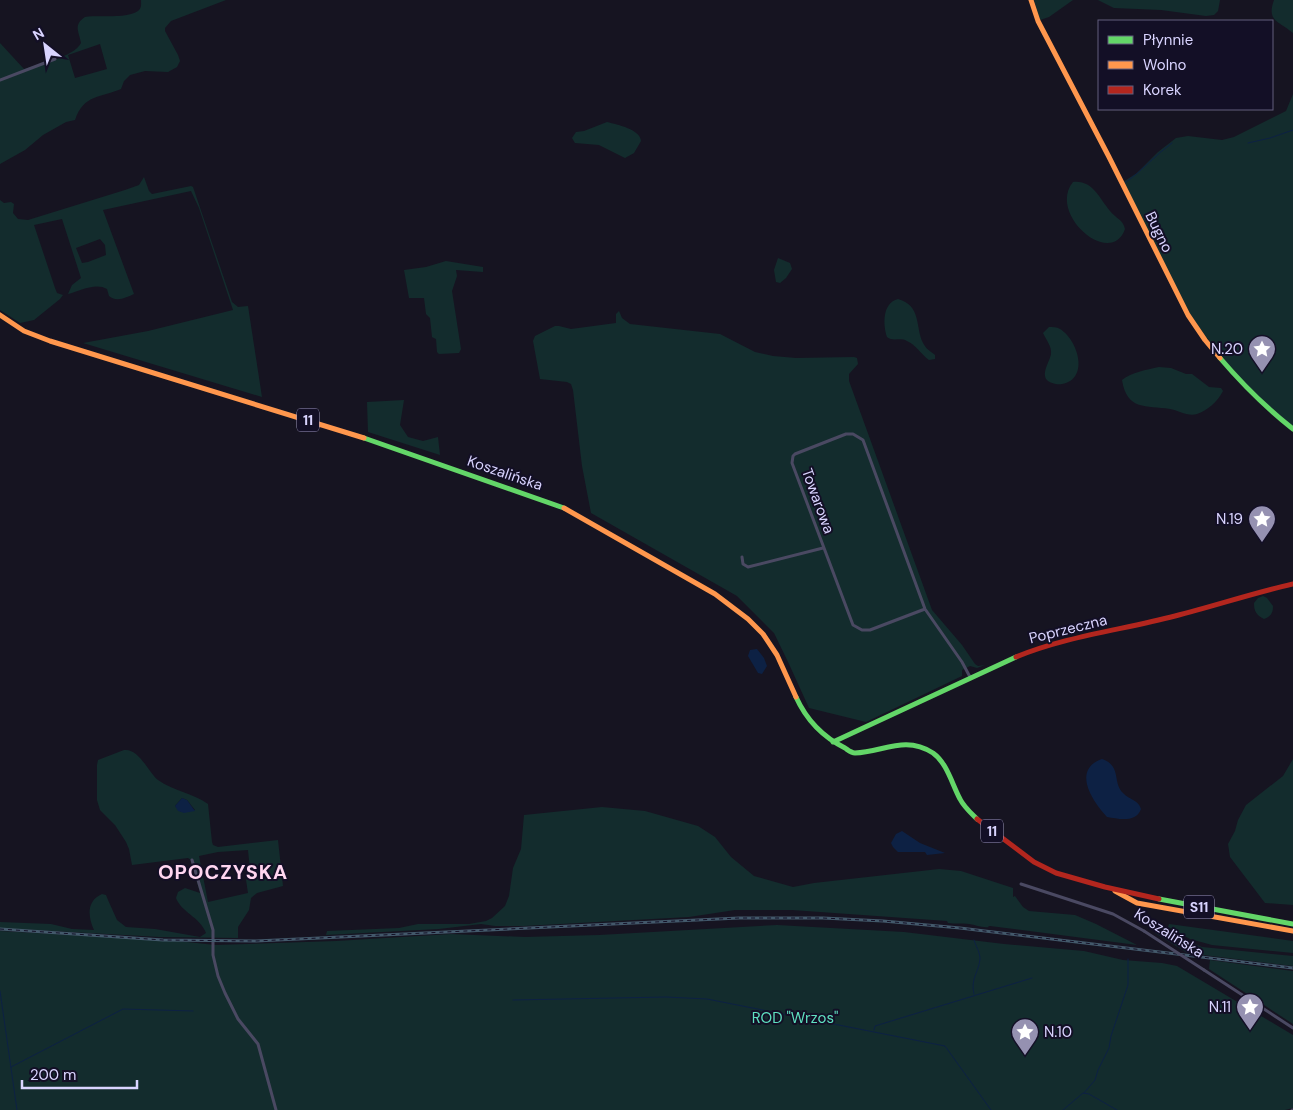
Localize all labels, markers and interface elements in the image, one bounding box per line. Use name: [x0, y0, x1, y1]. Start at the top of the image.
north arrow: [20, 20, 70, 70]
legend: [1098, 20, 1273, 110]
text: N: [30, 23, 47, 44]
text: Płynnie: [1143, 30, 1193, 50]
text: Wolno: [1143, 55, 1187, 75]
text: Korek: [1143, 80, 1182, 100]
street label: Bugno: [1140, 208, 1178, 256]
place icon: N.20: [1247, 334, 1277, 373]
place label: N.20: [1211, 339, 1243, 359]
road number: 11: [297, 408, 319, 432]
street label: Koszalińska: [465, 451, 545, 495]
street label: Towarowa: [797, 466, 839, 536]
place icon: N.19: [1247, 504, 1277, 543]
place label: N.19: [1216, 509, 1243, 529]
street label: Poprzeczna: [1027, 610, 1109, 648]
road number: 11: [981, 819, 1003, 842]
district label: OPOCZYSKA: [158, 859, 288, 885]
road number: S11: [1184, 896, 1214, 919]
street label: Koszalińska: [1130, 904, 1208, 962]
place icon: N.11: [1235, 992, 1265, 1031]
place label: N.11: [1209, 997, 1231, 1017]
park label: ROD "Wrzos": [752, 1008, 838, 1028]
place icon: N.10: [1010, 1017, 1040, 1056]
place label: N.10: [1044, 1022, 1072, 1042]
scale bar: [22, 1058, 138, 1090]
text: 200 m: [30, 1065, 76, 1085]

